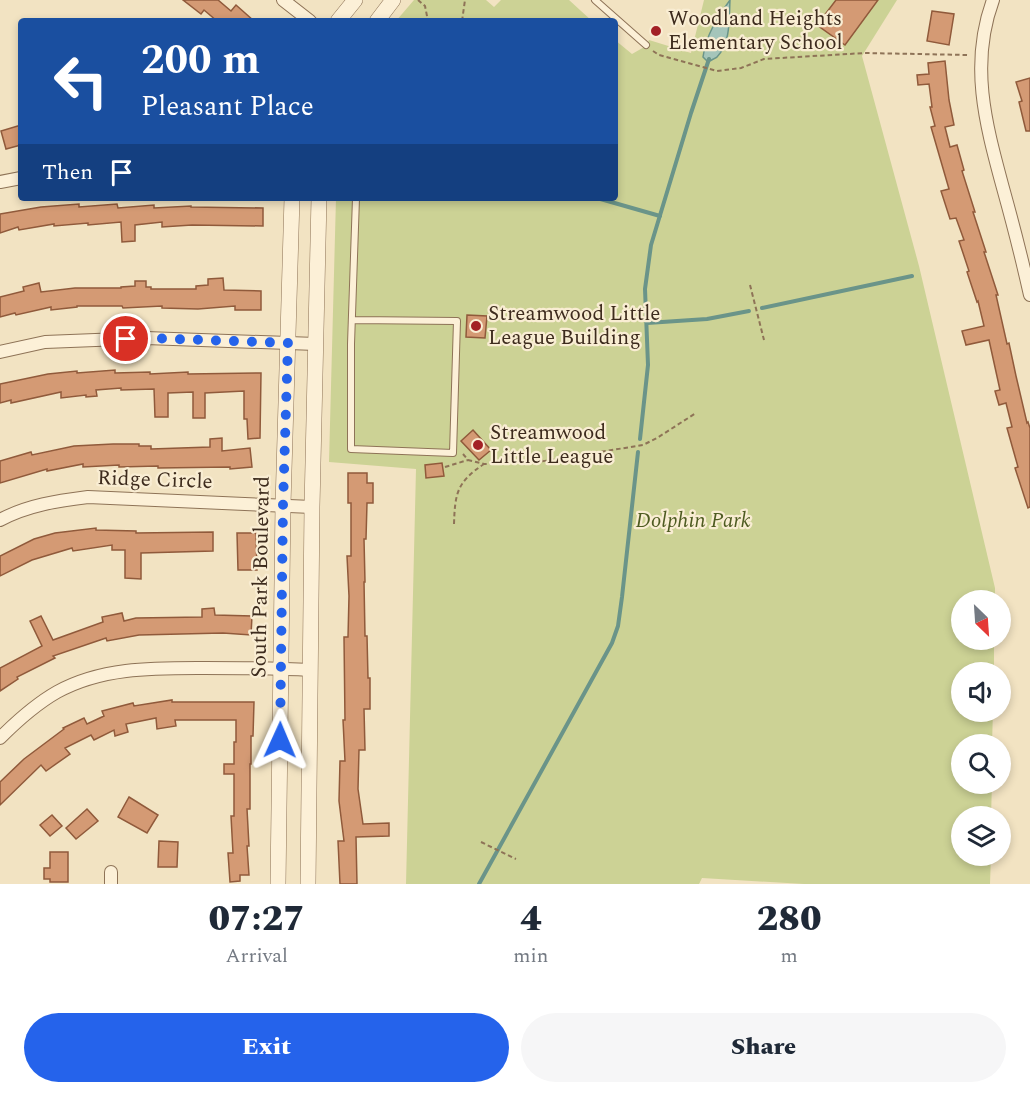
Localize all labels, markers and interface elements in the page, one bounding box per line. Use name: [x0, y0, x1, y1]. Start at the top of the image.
place label: Woodland Heights Elementary School: [668, 3, 843, 59]
marker: Woodland Heights Elementary School: [649, 24, 663, 38]
text: 200 m: [141, 29, 260, 92]
icon: left: [42, 42, 120, 120]
text: Pleasant Place: [141, 86, 314, 128]
text: Then: [42, 156, 93, 189]
icon: arrive: [105, 156, 138, 189]
place label: Streamwood Little League Building: [488, 298, 660, 354]
pin: [100, 313, 151, 364]
marker: Streamwood Little League Building: [469, 319, 483, 333]
icon: arrive: [109, 322, 142, 355]
place label: Streamwood Little League: [490, 417, 613, 473]
marker: Streamwood Little League: [471, 438, 485, 452]
street label: Ridge Circle: [97, 462, 213, 498]
street label: South Park Boulevard: [243, 476, 279, 678]
park label: Dolphin Park: [635, 505, 751, 537]
north arrow: [951, 590, 1011, 650]
map controls: [951, 590, 1011, 866]
button: sound: [951, 662, 1011, 722]
position arrow: [248, 708, 312, 772]
button: search: [951, 734, 1011, 794]
button: layers: [951, 806, 1011, 866]
text: 07:27: [208, 892, 305, 947]
text: 4: [520, 892, 542, 947]
text: 280: [757, 892, 822, 947]
text: Arrival: [226, 941, 288, 971]
text: min: [513, 941, 548, 971]
text: m: [781, 941, 798, 971]
button: Exit: [24, 1013, 509, 1082]
button: Share: [521, 1013, 1006, 1082]

